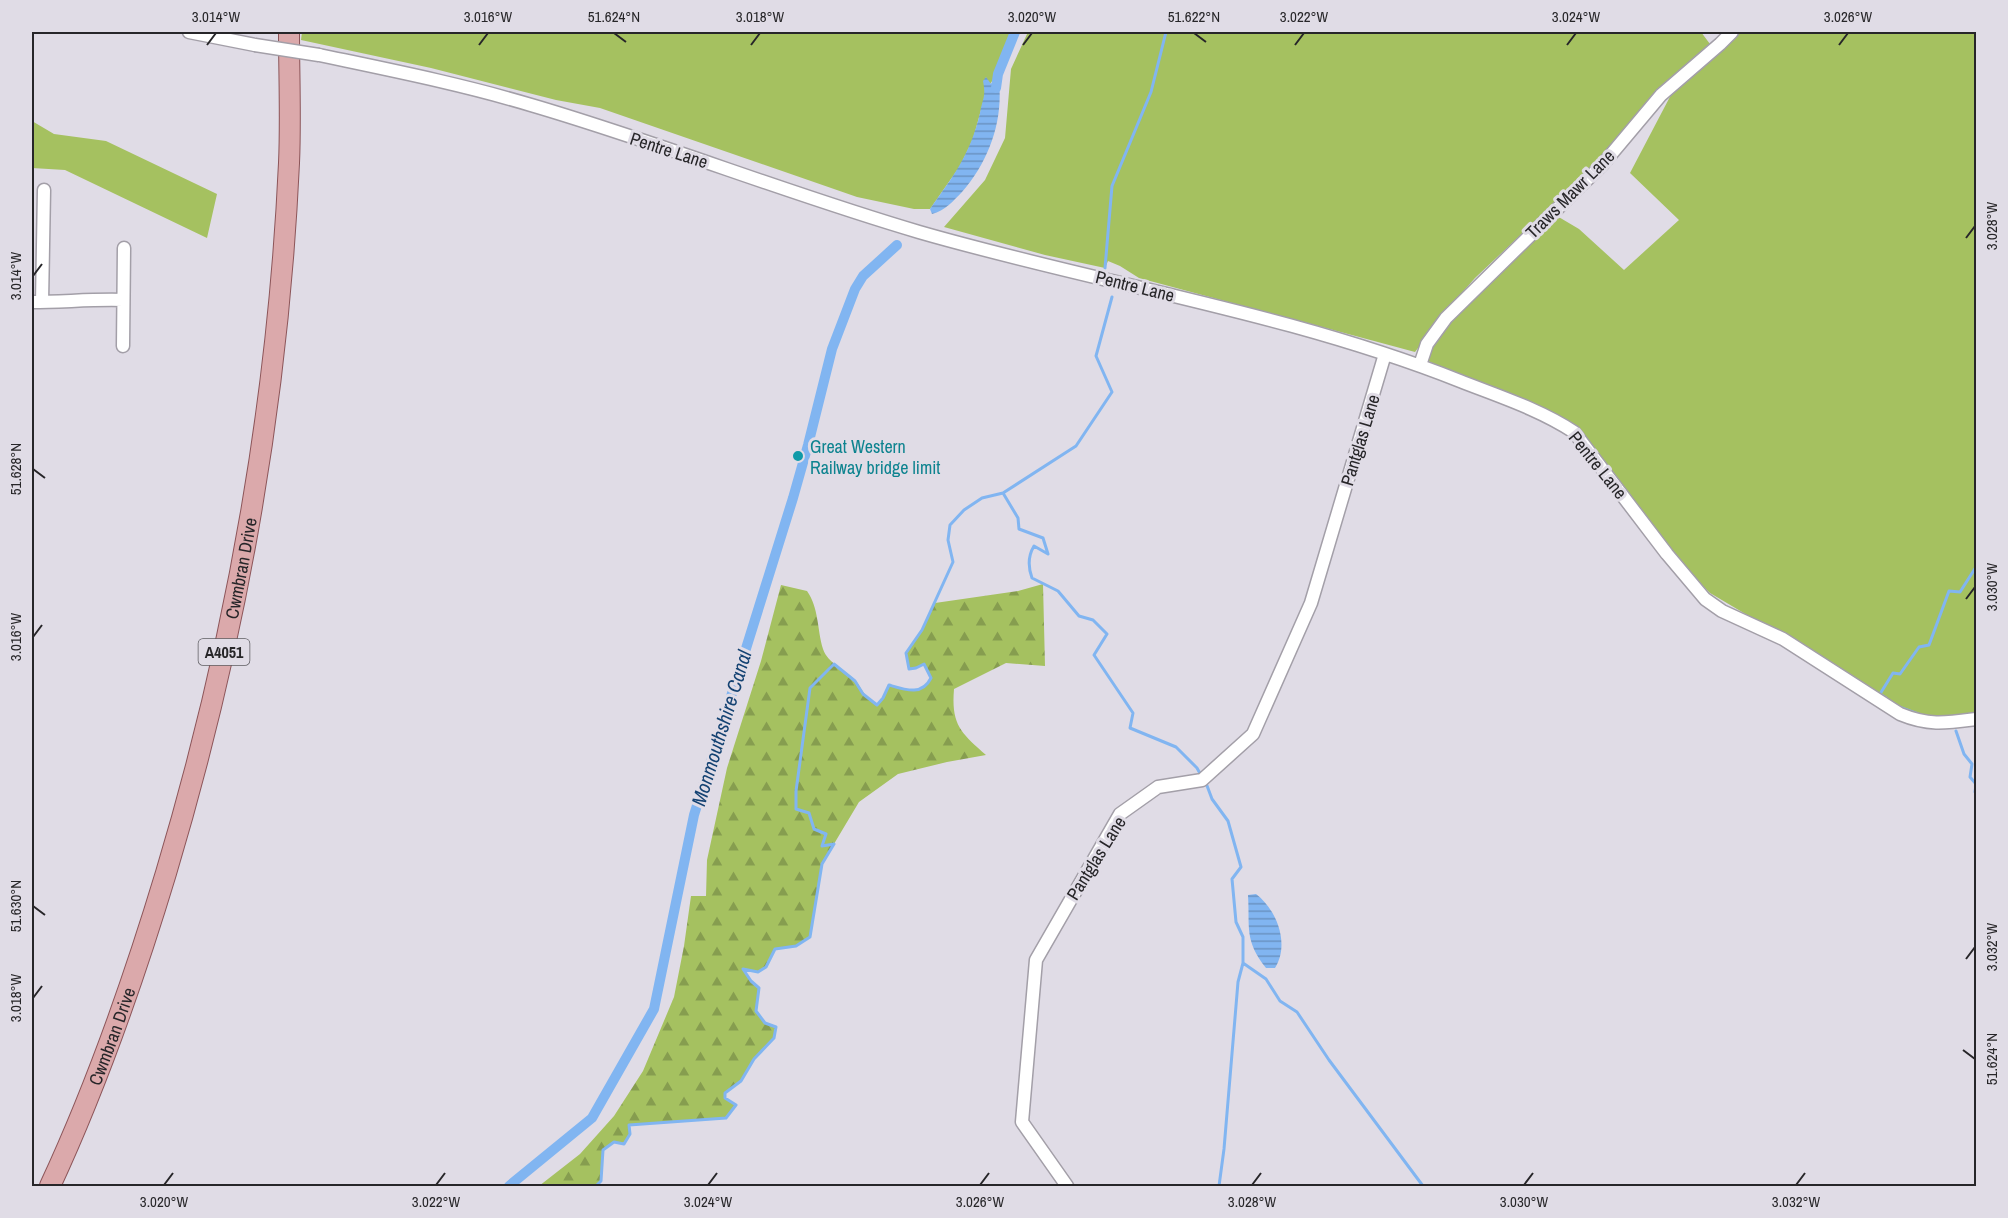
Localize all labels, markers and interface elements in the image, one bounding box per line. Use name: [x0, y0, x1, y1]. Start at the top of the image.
text: 3.014°W: [192, 6, 241, 27]
text: 3.016°W: [464, 6, 513, 27]
text: 51.624°N: [588, 6, 640, 27]
text: 3.018°W: [736, 6, 785, 27]
text: 3.020°W: [1008, 6, 1057, 27]
text: 51.622°N: [1168, 6, 1220, 27]
text: 3.022°W: [1280, 6, 1329, 27]
text: 3.024°W: [1552, 6, 1601, 27]
text: 3.026°W: [1824, 6, 1873, 27]
street label: Pentre Lane: [627, 126, 711, 174]
street label: Traws Mawr Lane: [1520, 144, 1620, 244]
text: 3.028°W: [1981, 201, 2002, 250]
text: 3.014°W: [5, 251, 26, 300]
street label: Pentre Lane: [1093, 264, 1177, 308]
street label: Pantglas Lane: [1334, 391, 1386, 489]
street label: Pentre Lane: [1563, 426, 1633, 504]
place label: Great Western Railway bridge limit: [810, 434, 940, 480]
text: 51.628°N: [5, 443, 26, 495]
marker: Great Western Railway bridge limit: [791, 449, 805, 463]
street label: Cwmbran Drive: [218, 516, 262, 621]
text: 3.030°W: [1981, 562, 2002, 611]
text: 3.016°W: [5, 612, 26, 661]
road number: A4051: [198, 639, 250, 665]
water label: Monmouthshire Canal: [685, 647, 758, 809]
street label: Pantglas Lane: [1060, 811, 1132, 905]
text: 51.630°N: [5, 880, 26, 932]
text: 3.032°W: [1981, 922, 2002, 971]
text: 3.018°W: [5, 973, 26, 1022]
street label: Cwmbran Drive: [82, 984, 141, 1089]
text: 51.624°N: [1981, 1033, 2002, 1085]
text: 3.020°W: [140, 1191, 189, 1212]
text: 3.022°W: [412, 1191, 461, 1212]
text: 3.024°W: [684, 1191, 733, 1212]
text: 3.026°W: [956, 1191, 1005, 1212]
text: 3.028°W: [1228, 1191, 1277, 1212]
text: 3.030°W: [1500, 1191, 1549, 1212]
text: 3.032°W: [1772, 1191, 1821, 1212]

